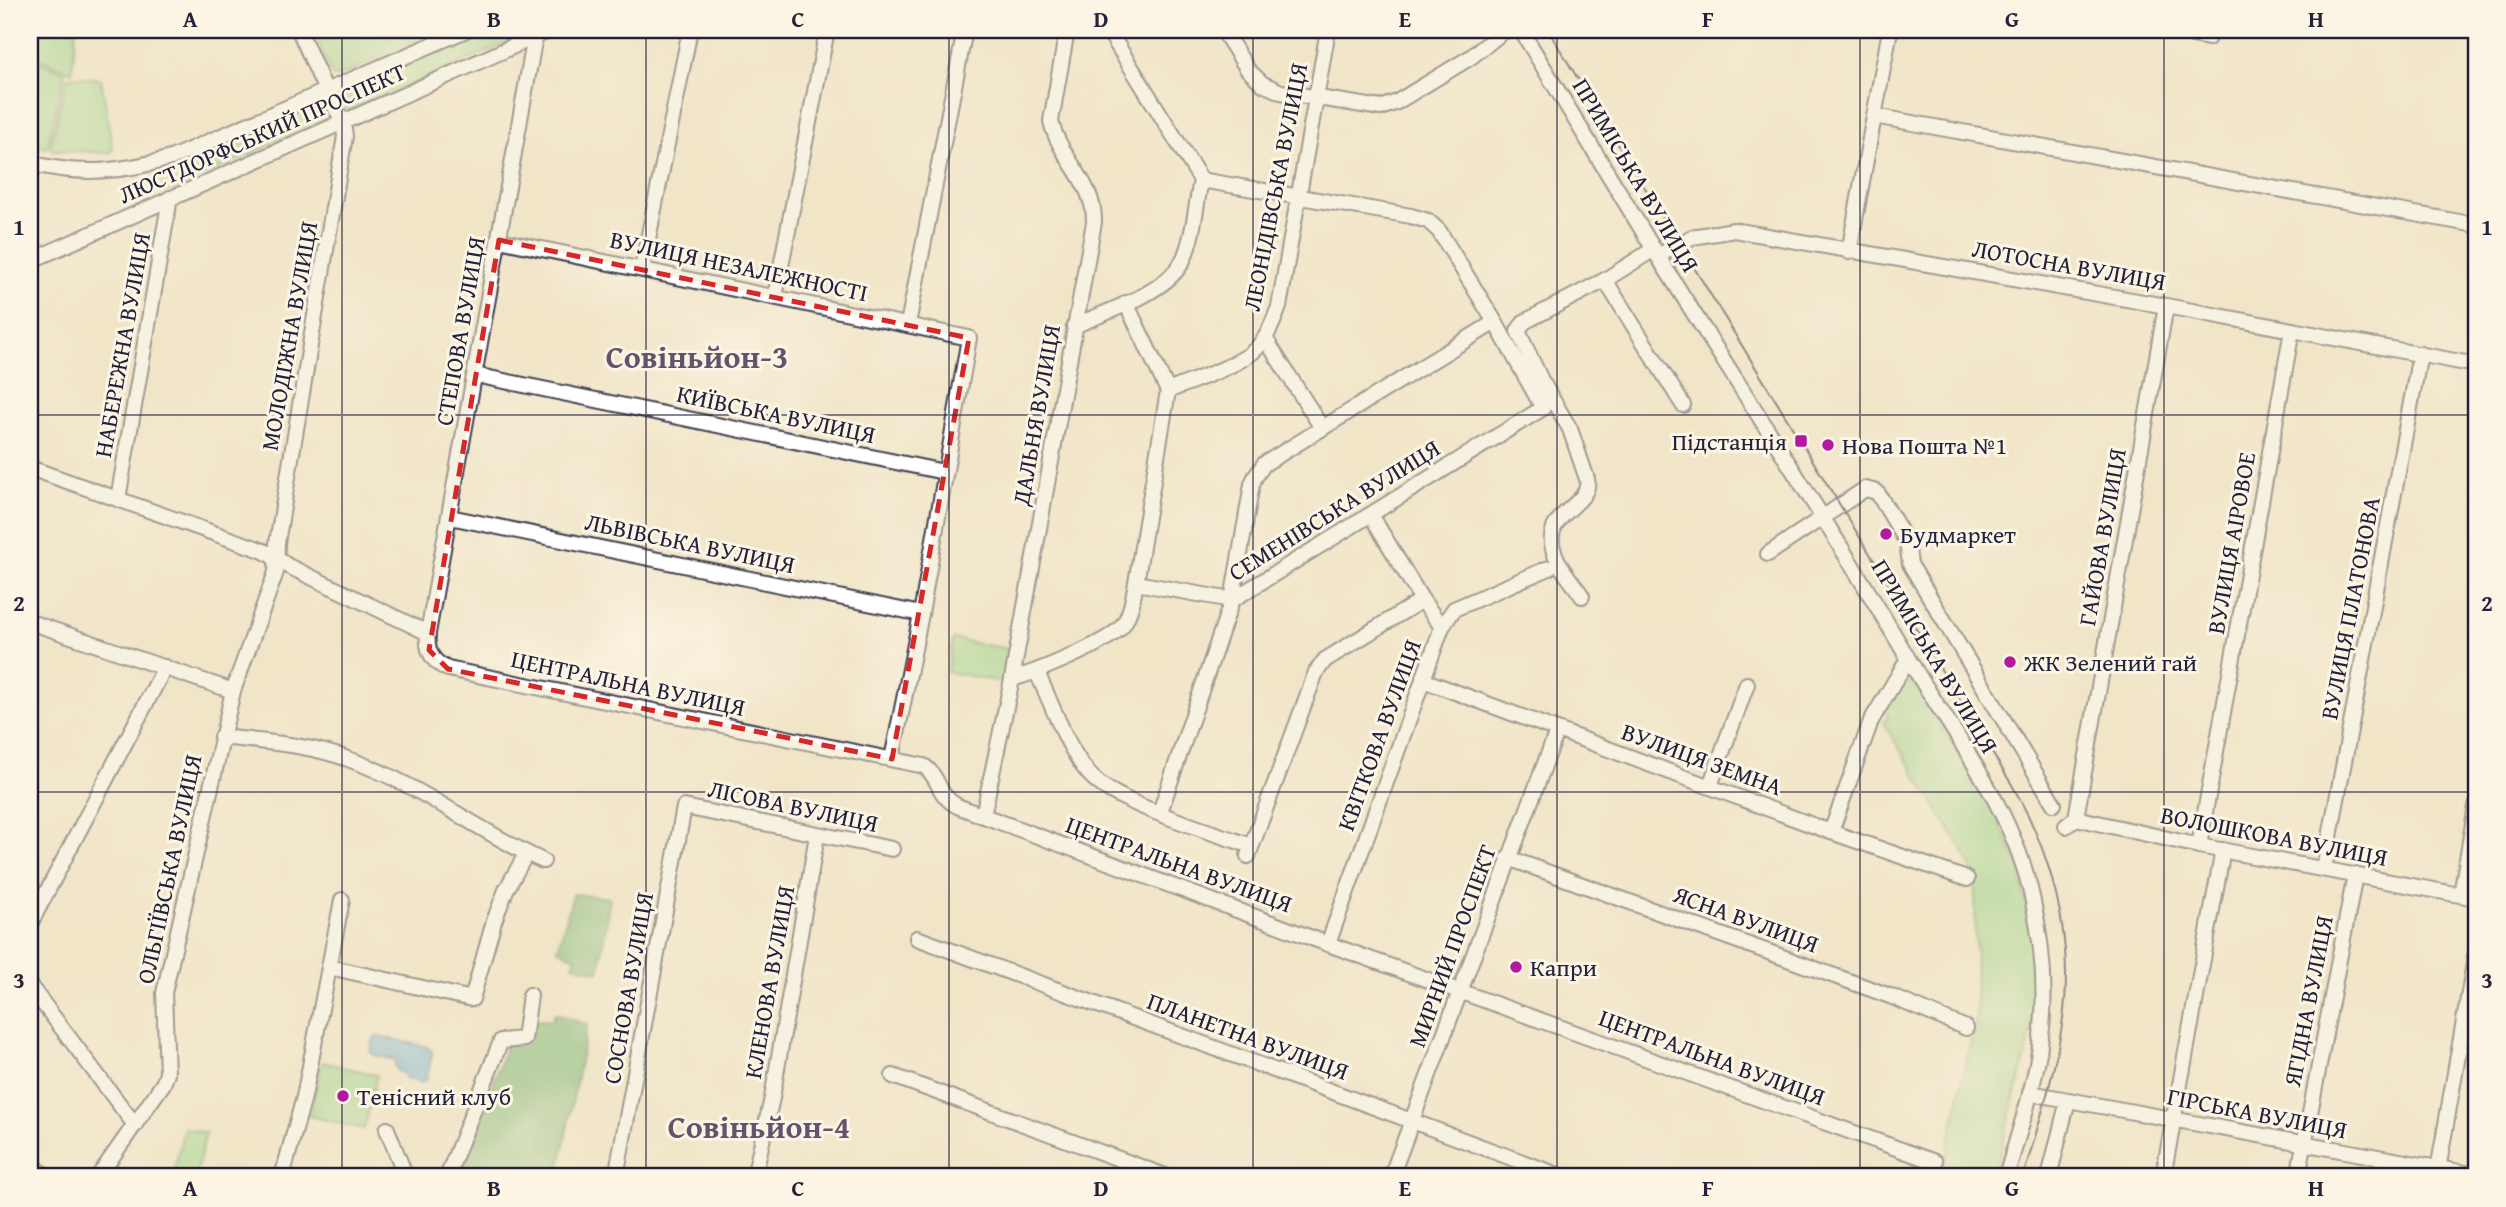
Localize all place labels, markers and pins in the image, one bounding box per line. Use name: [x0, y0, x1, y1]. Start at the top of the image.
place label: Підстанція: [1672, 424, 1787, 459]
place label: Нова Пошта №1: [1842, 428, 2007, 463]
marker: Підстанція: [1793, 433, 1809, 449]
marker: Нова Пошта №1: [1820, 437, 1836, 453]
place label: Будмаркет: [1900, 517, 2016, 552]
marker: Будмаркет: [1878, 526, 1894, 542]
place label: ЖК Зелений гай: [2023, 645, 2197, 680]
marker: ЖК Зелений гай: [2002, 654, 2018, 670]
place label: Капри: [1530, 950, 1597, 985]
marker: Капри: [1508, 959, 1524, 975]
place label: Тенісний клуб: [357, 1079, 511, 1114]
marker: Тенісний клуб: [335, 1088, 351, 1104]

